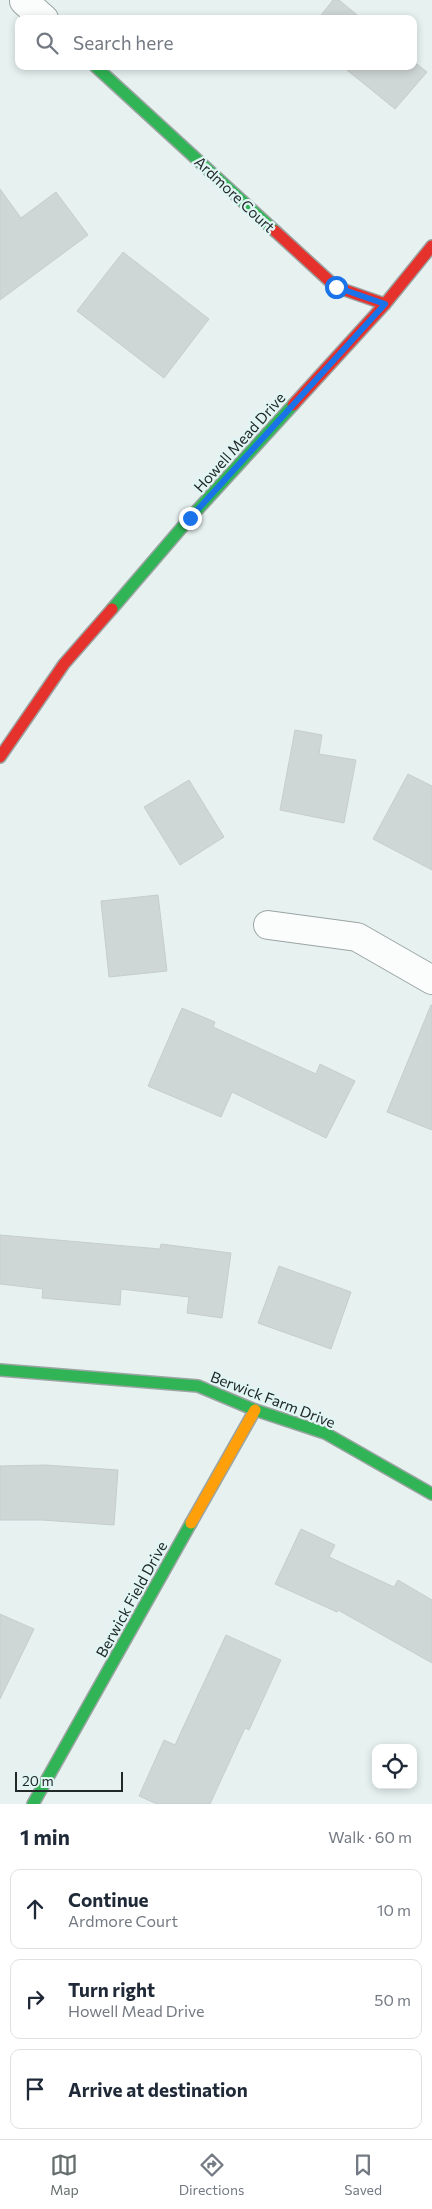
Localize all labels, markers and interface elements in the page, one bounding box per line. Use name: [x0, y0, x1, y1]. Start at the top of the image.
search box: [15, 15, 417, 70]
icon: search: [33, 29, 61, 57]
text: Search here: [73, 31, 173, 54]
street label: Ardmore Court: [191, 152, 279, 236]
route start: [325, 276, 348, 299]
street label: Howell Mead Drive: [190, 388, 289, 496]
route end: [179, 507, 202, 530]
street label: Berwick Farm Drive: [208, 1367, 338, 1431]
street label: Berwick Field Drive: [92, 1538, 170, 1660]
map controls: [372, 1744, 417, 1789]
button: locate: [372, 1744, 417, 1789]
scale bar: [15, 1769, 122, 1792]
text: 20 m: [22, 1772, 54, 1789]
text: 1 min: [20, 1824, 70, 1849]
text: Walk · 60 m: [328, 1827, 412, 1846]
text: Continue: [68, 1888, 148, 1911]
icon: ahead: [21, 1895, 49, 1923]
text: 10 m: [377, 1900, 411, 1919]
text: Ardmore Court: [68, 1911, 178, 1930]
text: Turn right: [68, 1978, 155, 2001]
icon: right: [21, 1985, 49, 2013]
text: 50 m: [374, 1990, 411, 2009]
text: Howell Mead Drive: [68, 2001, 204, 2020]
icon: arrive: [21, 2075, 49, 2103]
text: Arrive at destination: [68, 2078, 248, 2101]
tab: Map: [50, 2151, 79, 2198]
tab: Directions: [179, 2151, 244, 2198]
tab: Saved: [344, 2151, 382, 2198]

